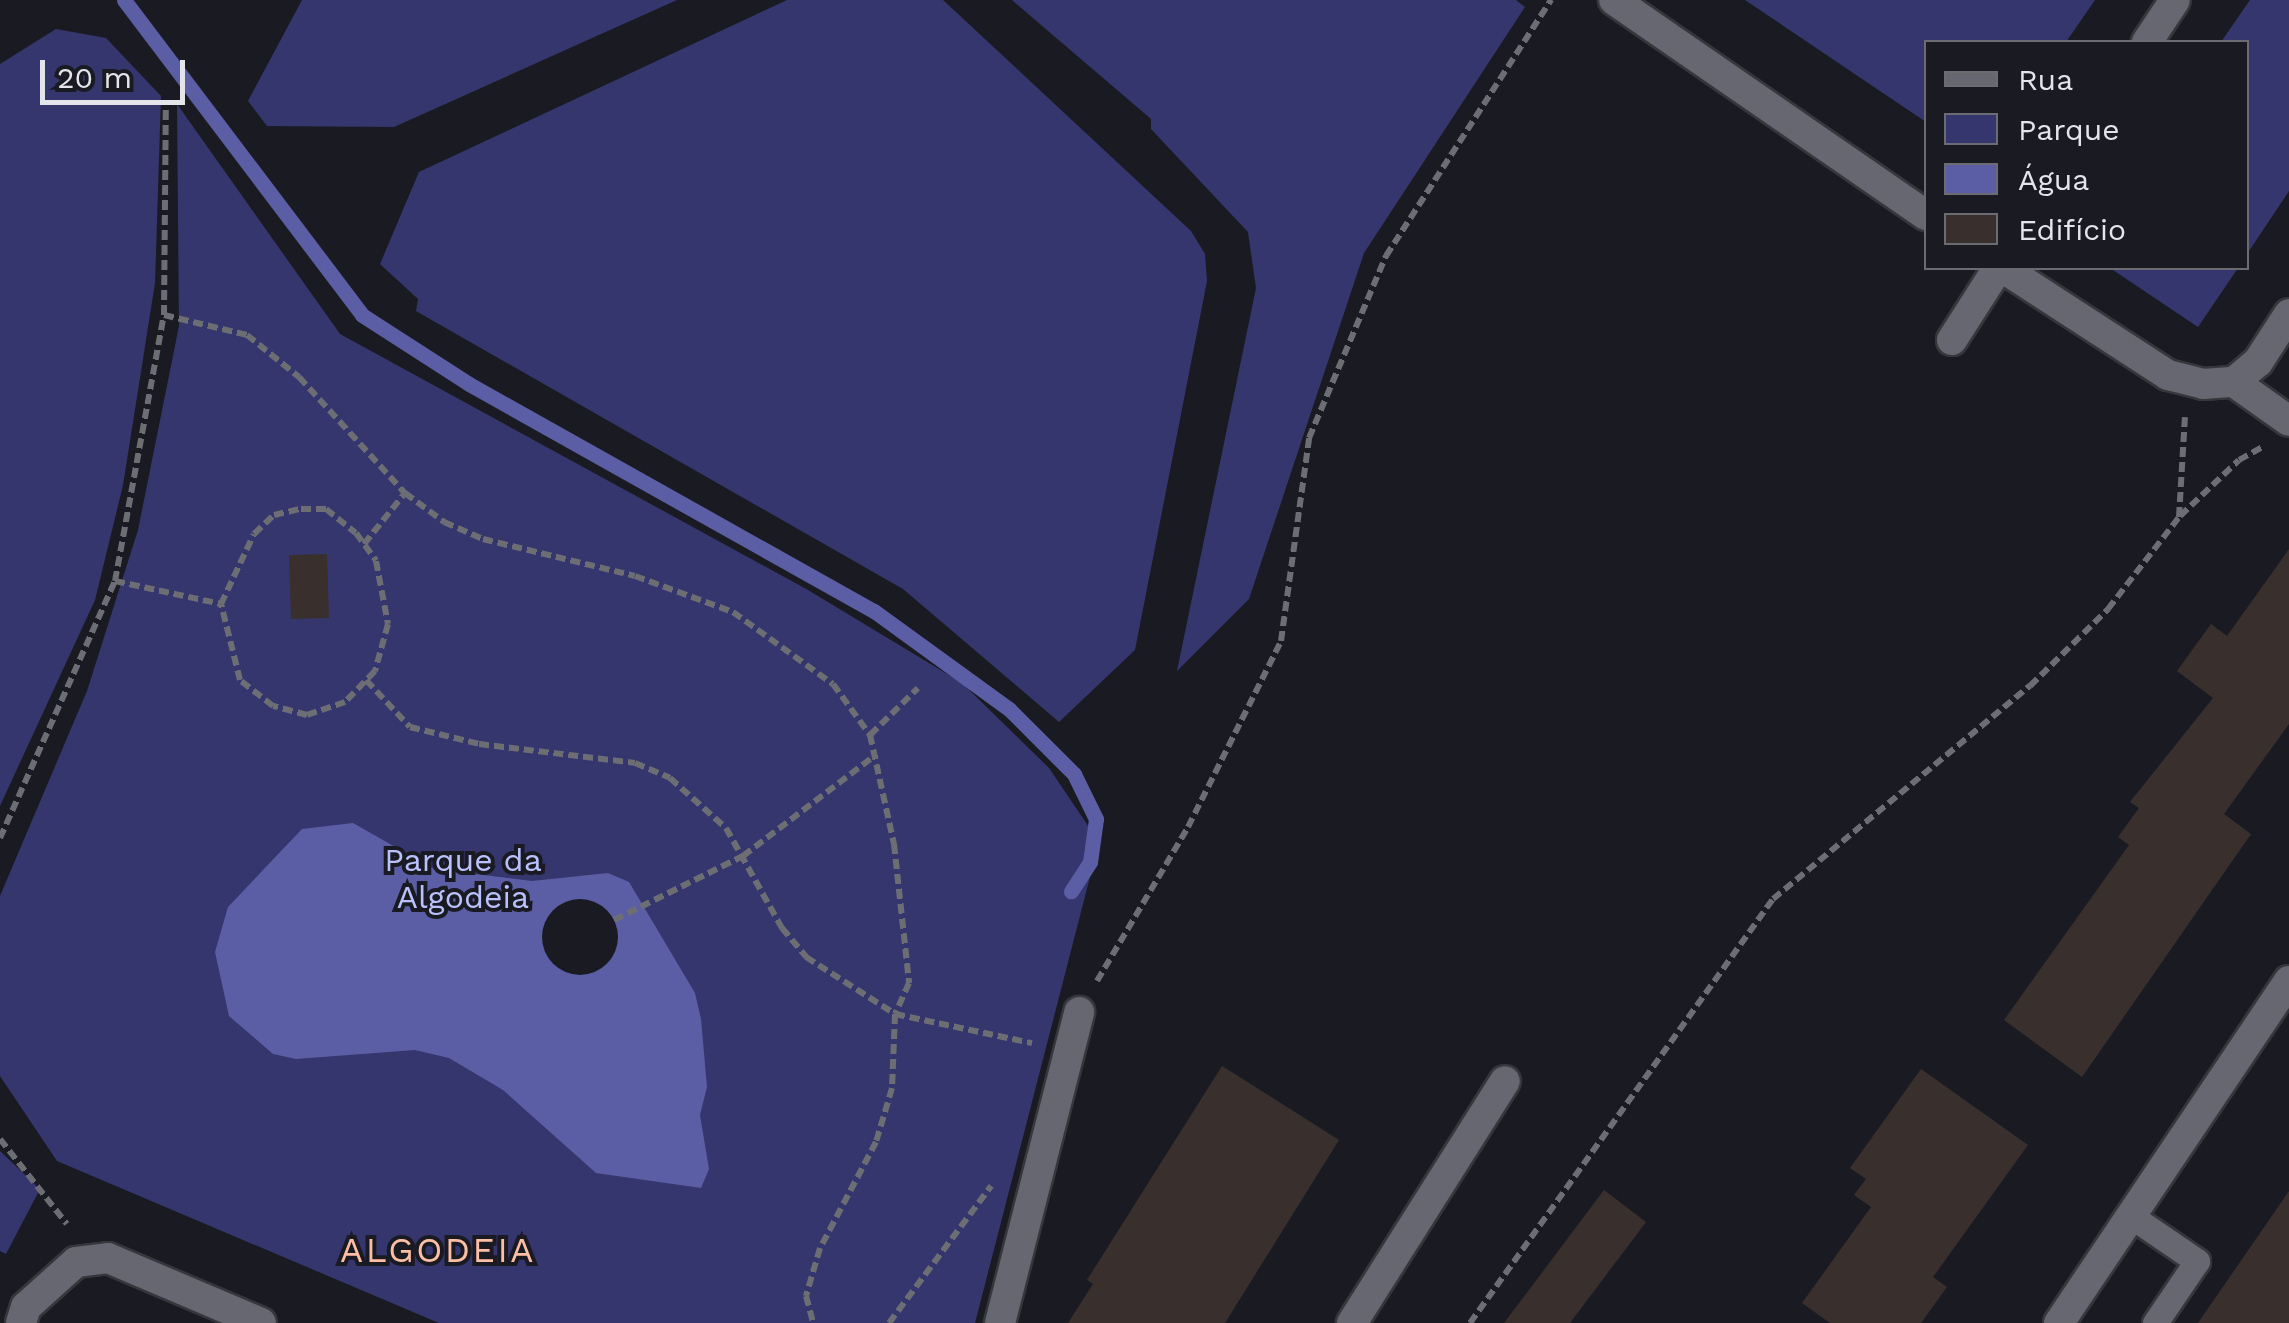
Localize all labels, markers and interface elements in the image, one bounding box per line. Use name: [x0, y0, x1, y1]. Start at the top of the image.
scale bar: [45, 40, 190, 102]
legend: [1924, 40, 2249, 270]
text: 20 m: [57, 60, 132, 95]
text: Rua: [2018, 62, 2073, 97]
text: Parque: [2018, 112, 2120, 147]
text: Água: [2018, 162, 2089, 197]
text: Edifício: [2018, 212, 2126, 247]
park label: Parque da Algodeia: [384, 842, 542, 917]
district label: ALGODEIA: [340, 1229, 536, 1271]

